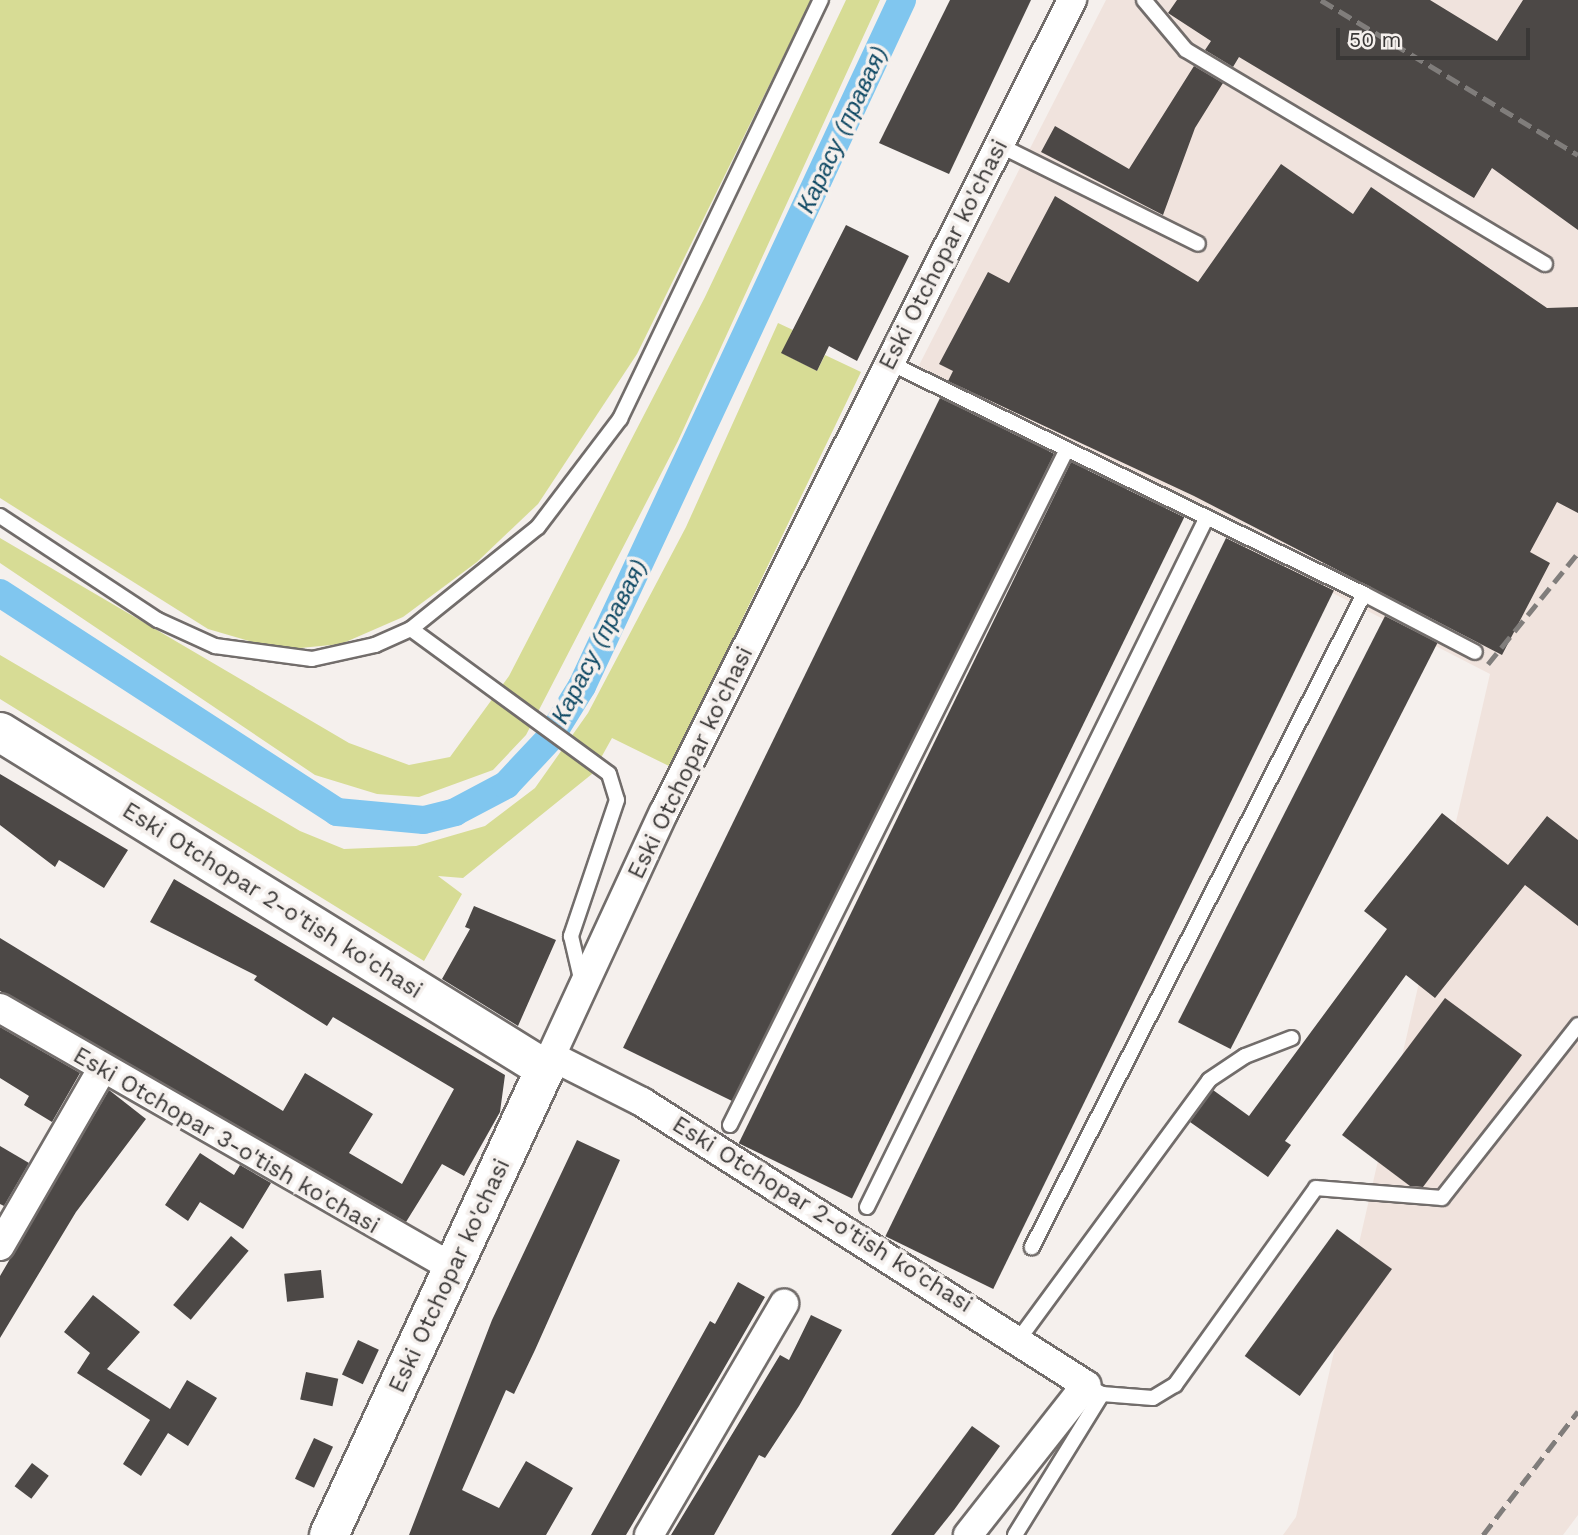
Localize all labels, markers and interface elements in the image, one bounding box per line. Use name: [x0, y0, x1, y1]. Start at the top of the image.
scale bar: [1340, 14, 1534, 58]
text: 50 m: [1349, 27, 1401, 52]
water label: Карасу (правая): [792, 42, 894, 218]
street label: Eski Otchopar ko'chasi: [874, 135, 1014, 375]
water label: Карасу (правая): [546, 555, 654, 729]
street label: Eski Otchopar ko'chasi: [623, 642, 759, 884]
street label: Eski Otchopar 2-o'tish ko'chasi: [117, 797, 427, 1005]
street label: Eski Otchopar 3-o'tish ko'chasi: [68, 1042, 384, 1240]
street label: Eski Otchopar 2-o'tish ko'chasi: [667, 1111, 977, 1319]
street label: Eski Otchopar ko'chasi: [384, 1154, 516, 1398]

